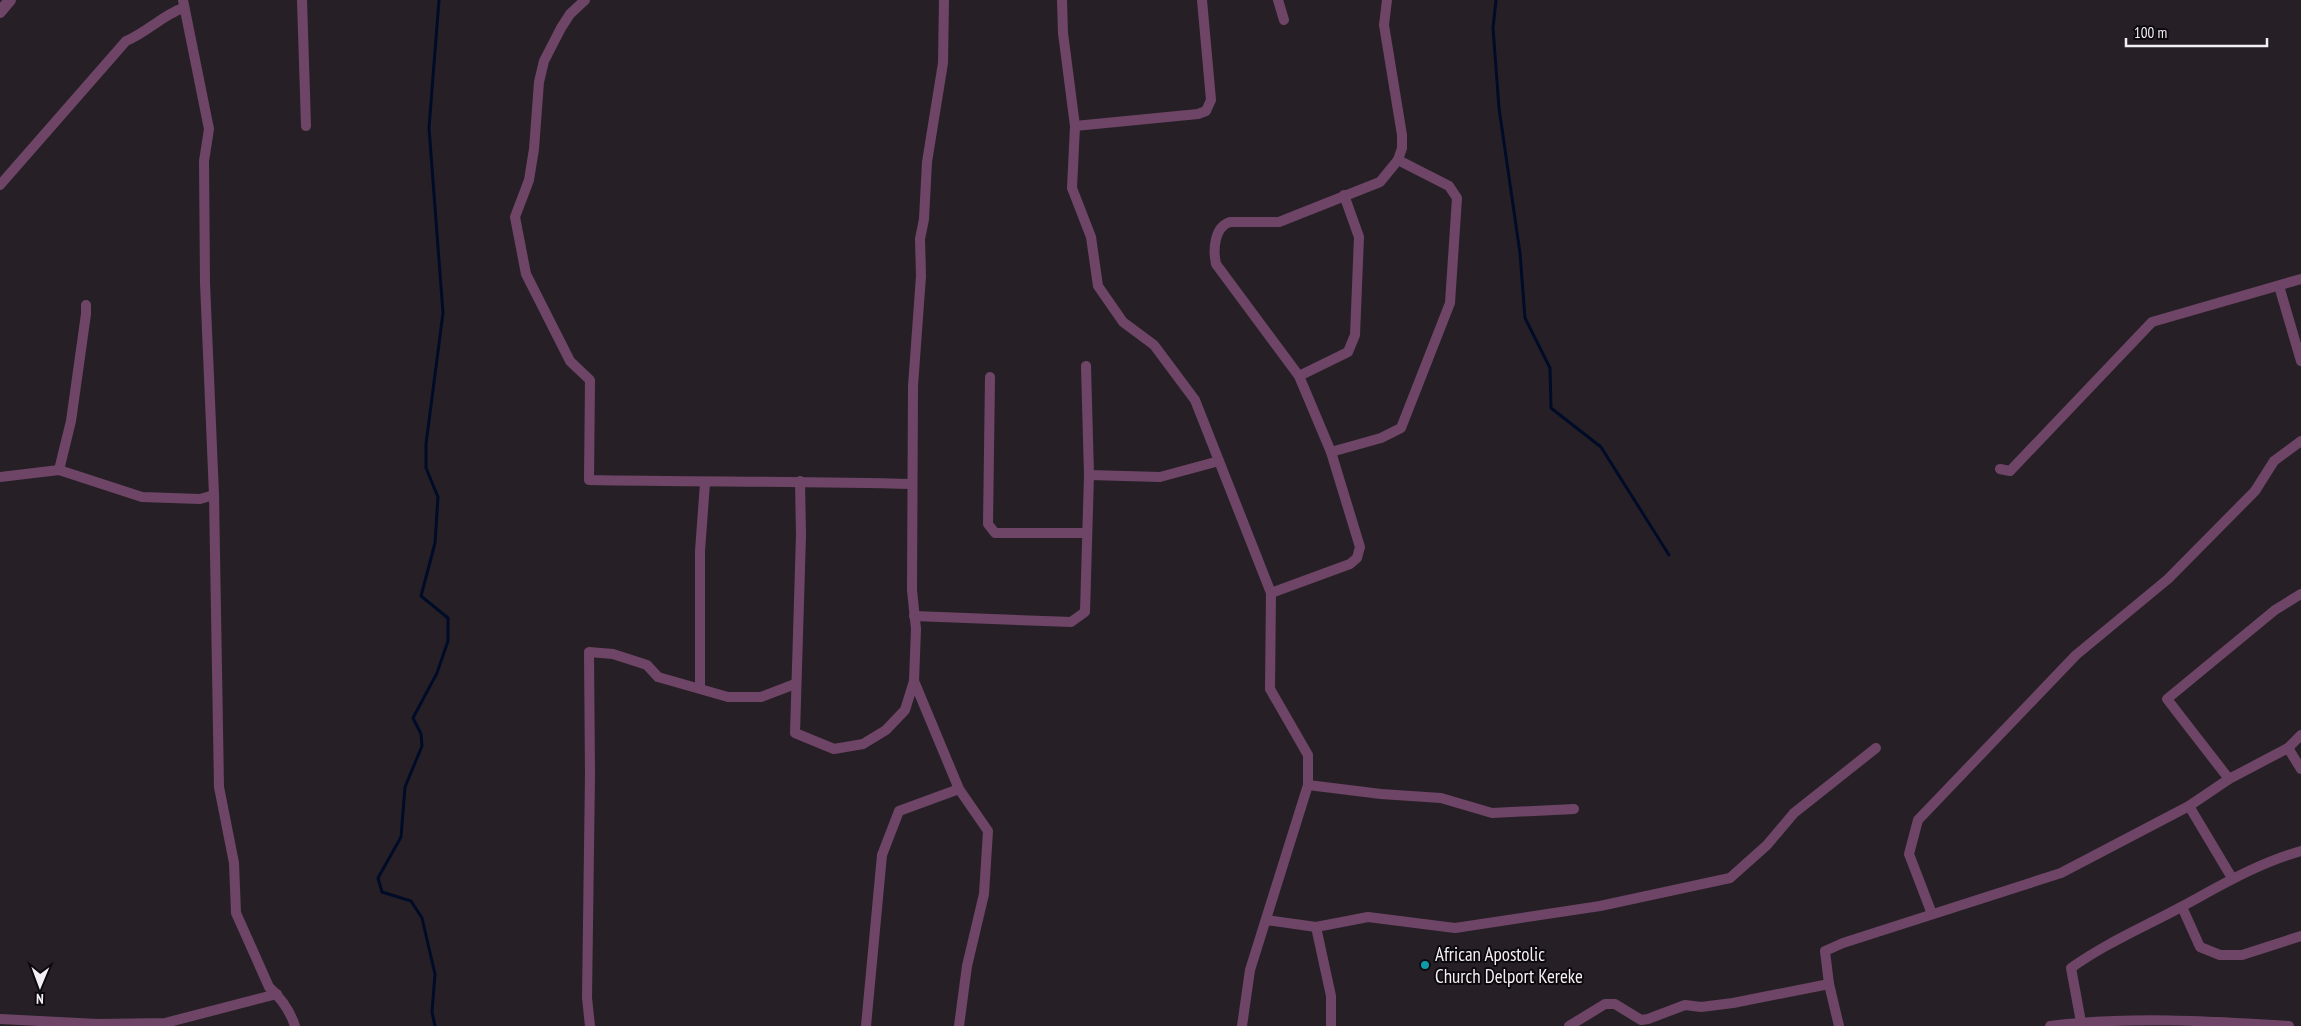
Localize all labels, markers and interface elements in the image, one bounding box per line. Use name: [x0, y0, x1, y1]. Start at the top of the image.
scale bar: [2126, 15, 2267, 47]
text: 100 m: [2134, 23, 2167, 42]
place label: African Apostolic Church Delport Kereke: [1435, 942, 1583, 988]
marker: African Apostolic Church Delport Kereke: [1419, 959, 1431, 971]
north arrow: [15, 961, 65, 1011]
text: N: [36, 990, 44, 1008]

